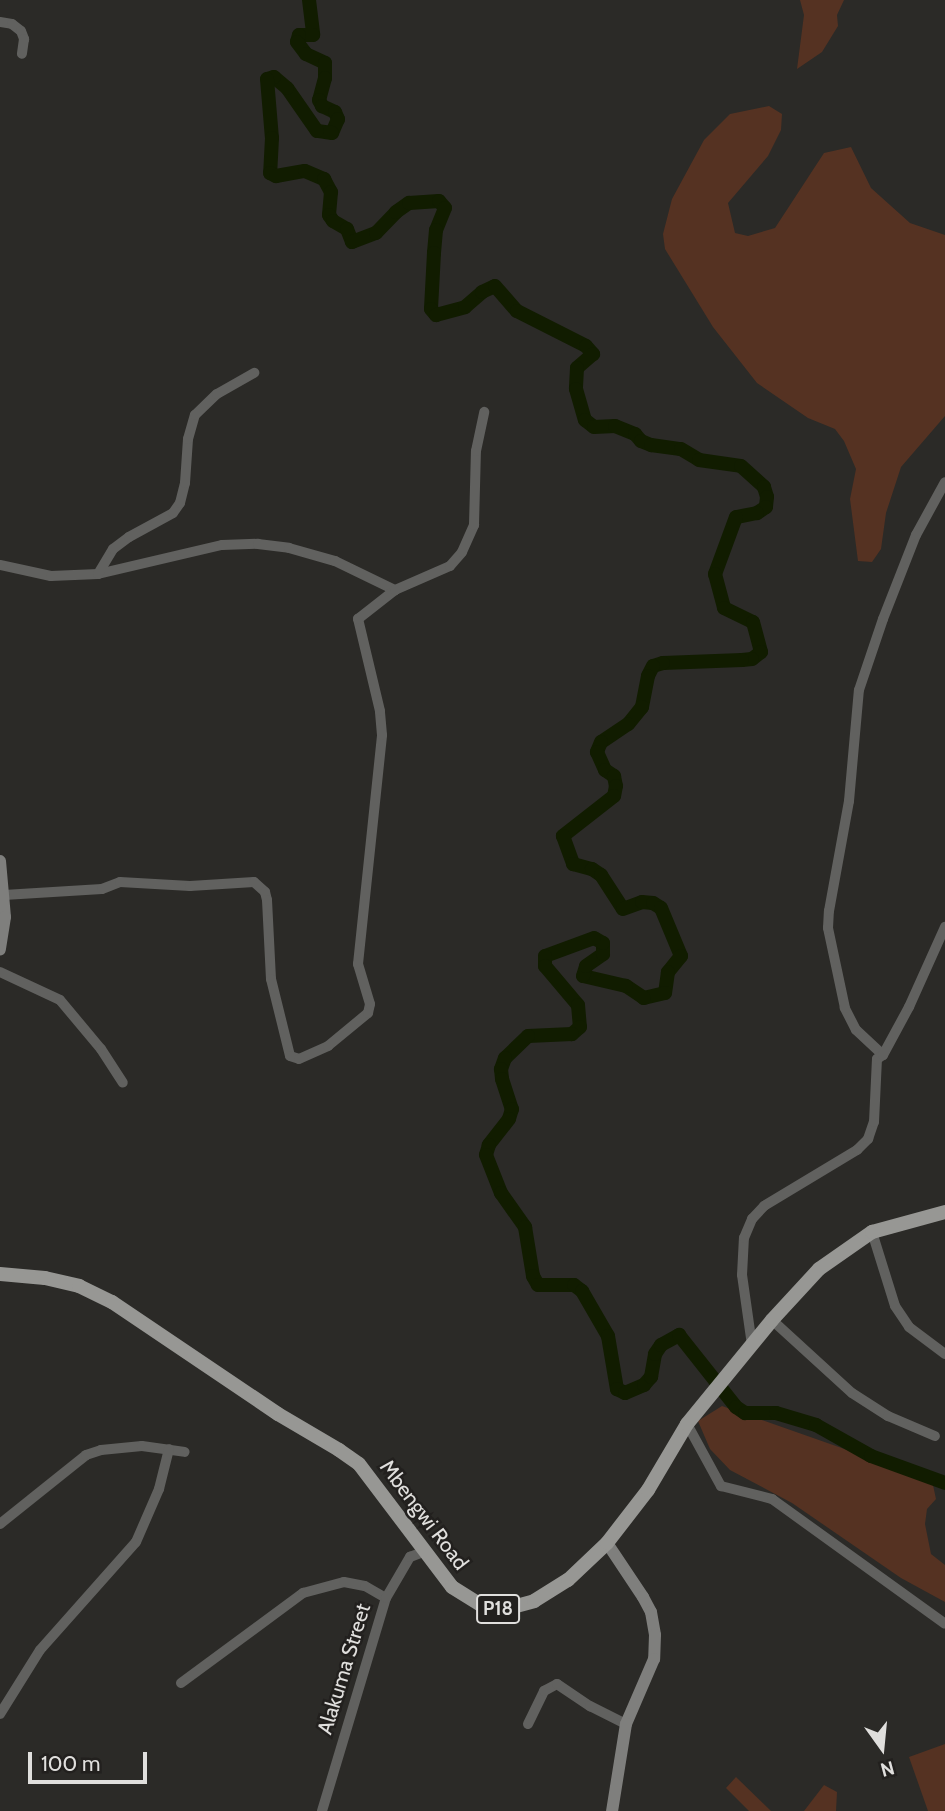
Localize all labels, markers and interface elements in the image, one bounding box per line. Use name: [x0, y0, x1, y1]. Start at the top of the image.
street label: Mbengwi Road: [374, 1455, 474, 1575]
road number: P18: [475, 1594, 521, 1624]
street label: Alakuma Street: [312, 1601, 376, 1737]
north arrow: [847, 1713, 917, 1783]
scale bar: [32, 1738, 150, 1782]
text: 100 m: [41, 1751, 100, 1776]
text: N: [878, 1756, 897, 1782]

